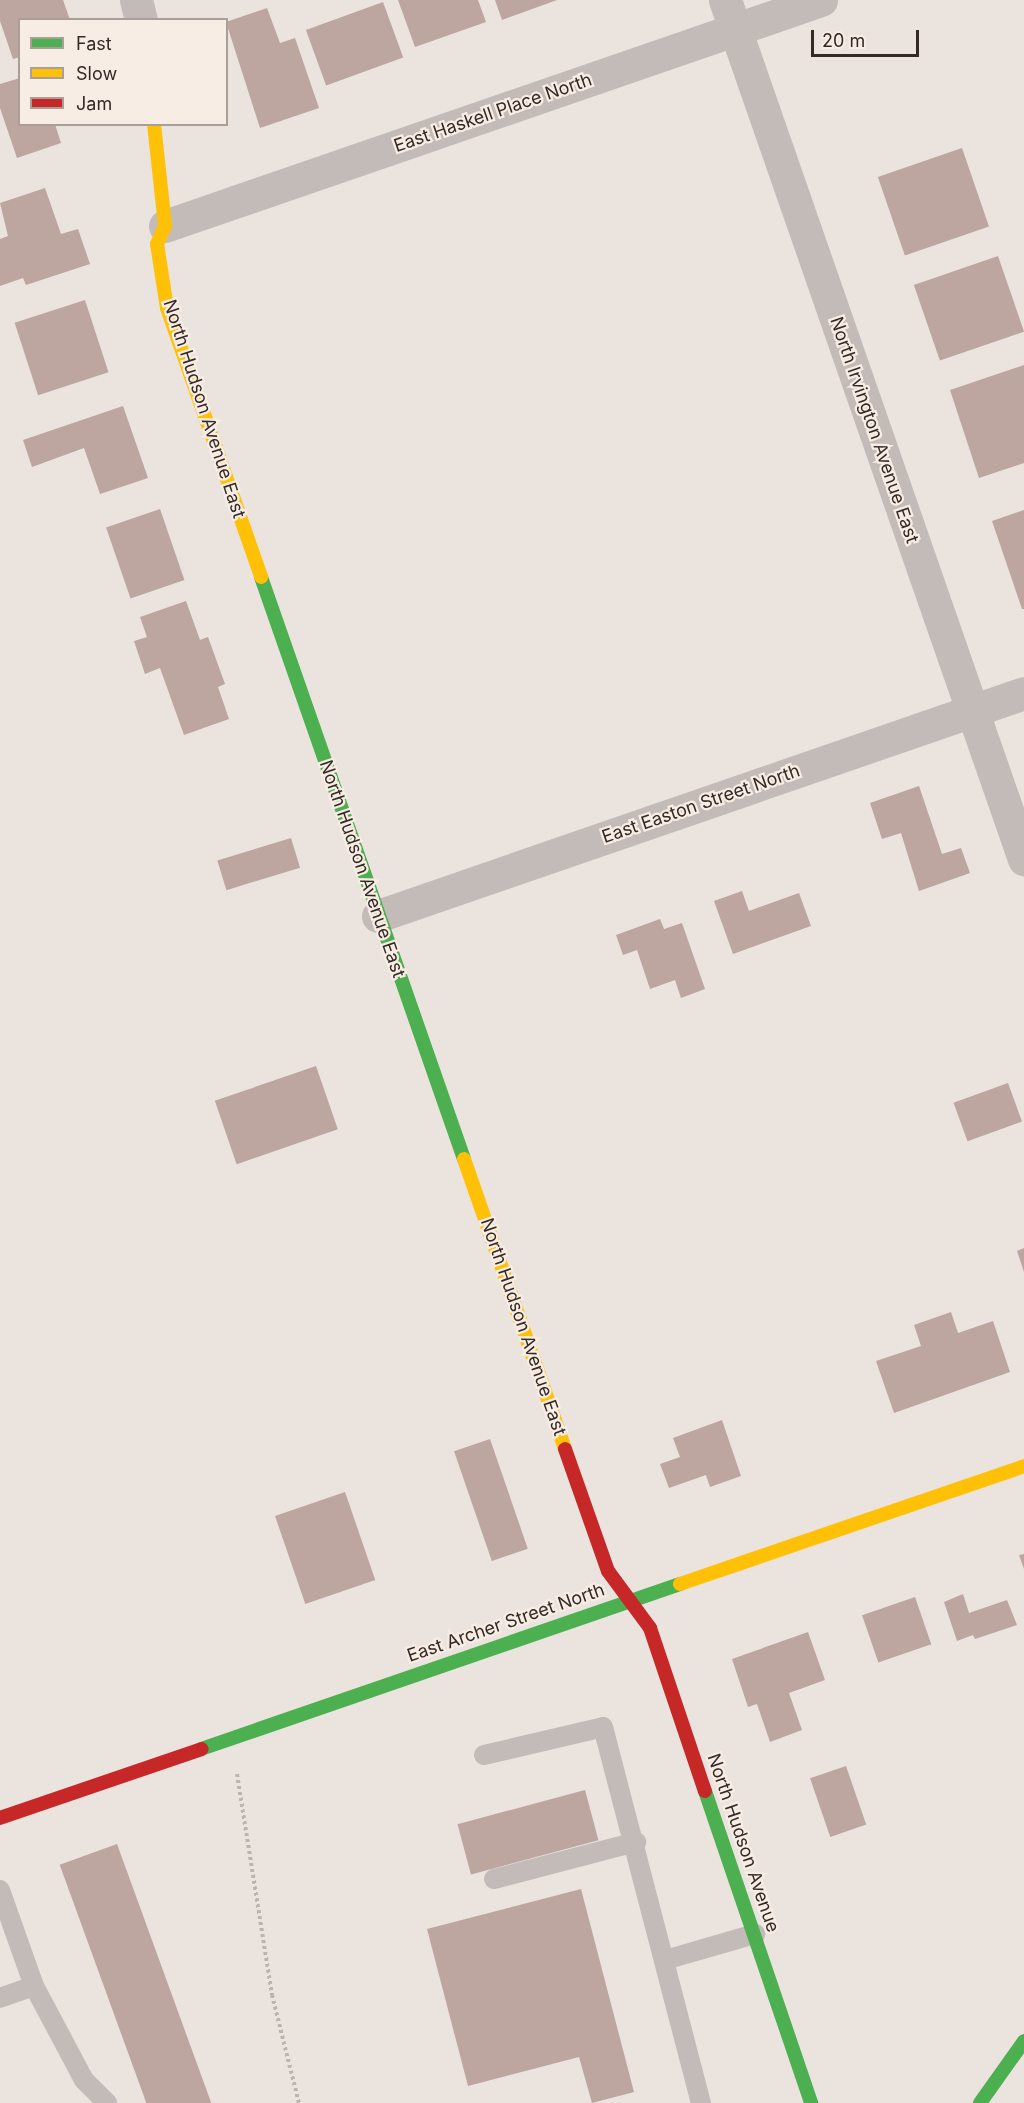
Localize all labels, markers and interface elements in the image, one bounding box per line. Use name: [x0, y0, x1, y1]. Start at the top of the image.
legend: [18, 18, 228, 126]
scale bar: [814, 18, 922, 56]
text: 20 m: [822, 30, 865, 51]
text: Fast: [76, 33, 112, 54]
text: Slow: [76, 63, 117, 84]
street label: East Haskell Place North: [391, 69, 595, 157]
text: Jam: [76, 93, 112, 114]
street label: North Hudson Avenue East: [158, 297, 250, 521]
street label: North Irvington Avenue East: [825, 314, 923, 546]
street label: North Hudson Avenue East: [315, 757, 409, 981]
street label: East Easton Street North: [599, 760, 803, 848]
street label: North Hudson Avenue East: [476, 1215, 570, 1439]
street label: East Archer Street North: [404, 1579, 608, 1667]
street label: North Hudson Avenue: [702, 1751, 784, 1935]

